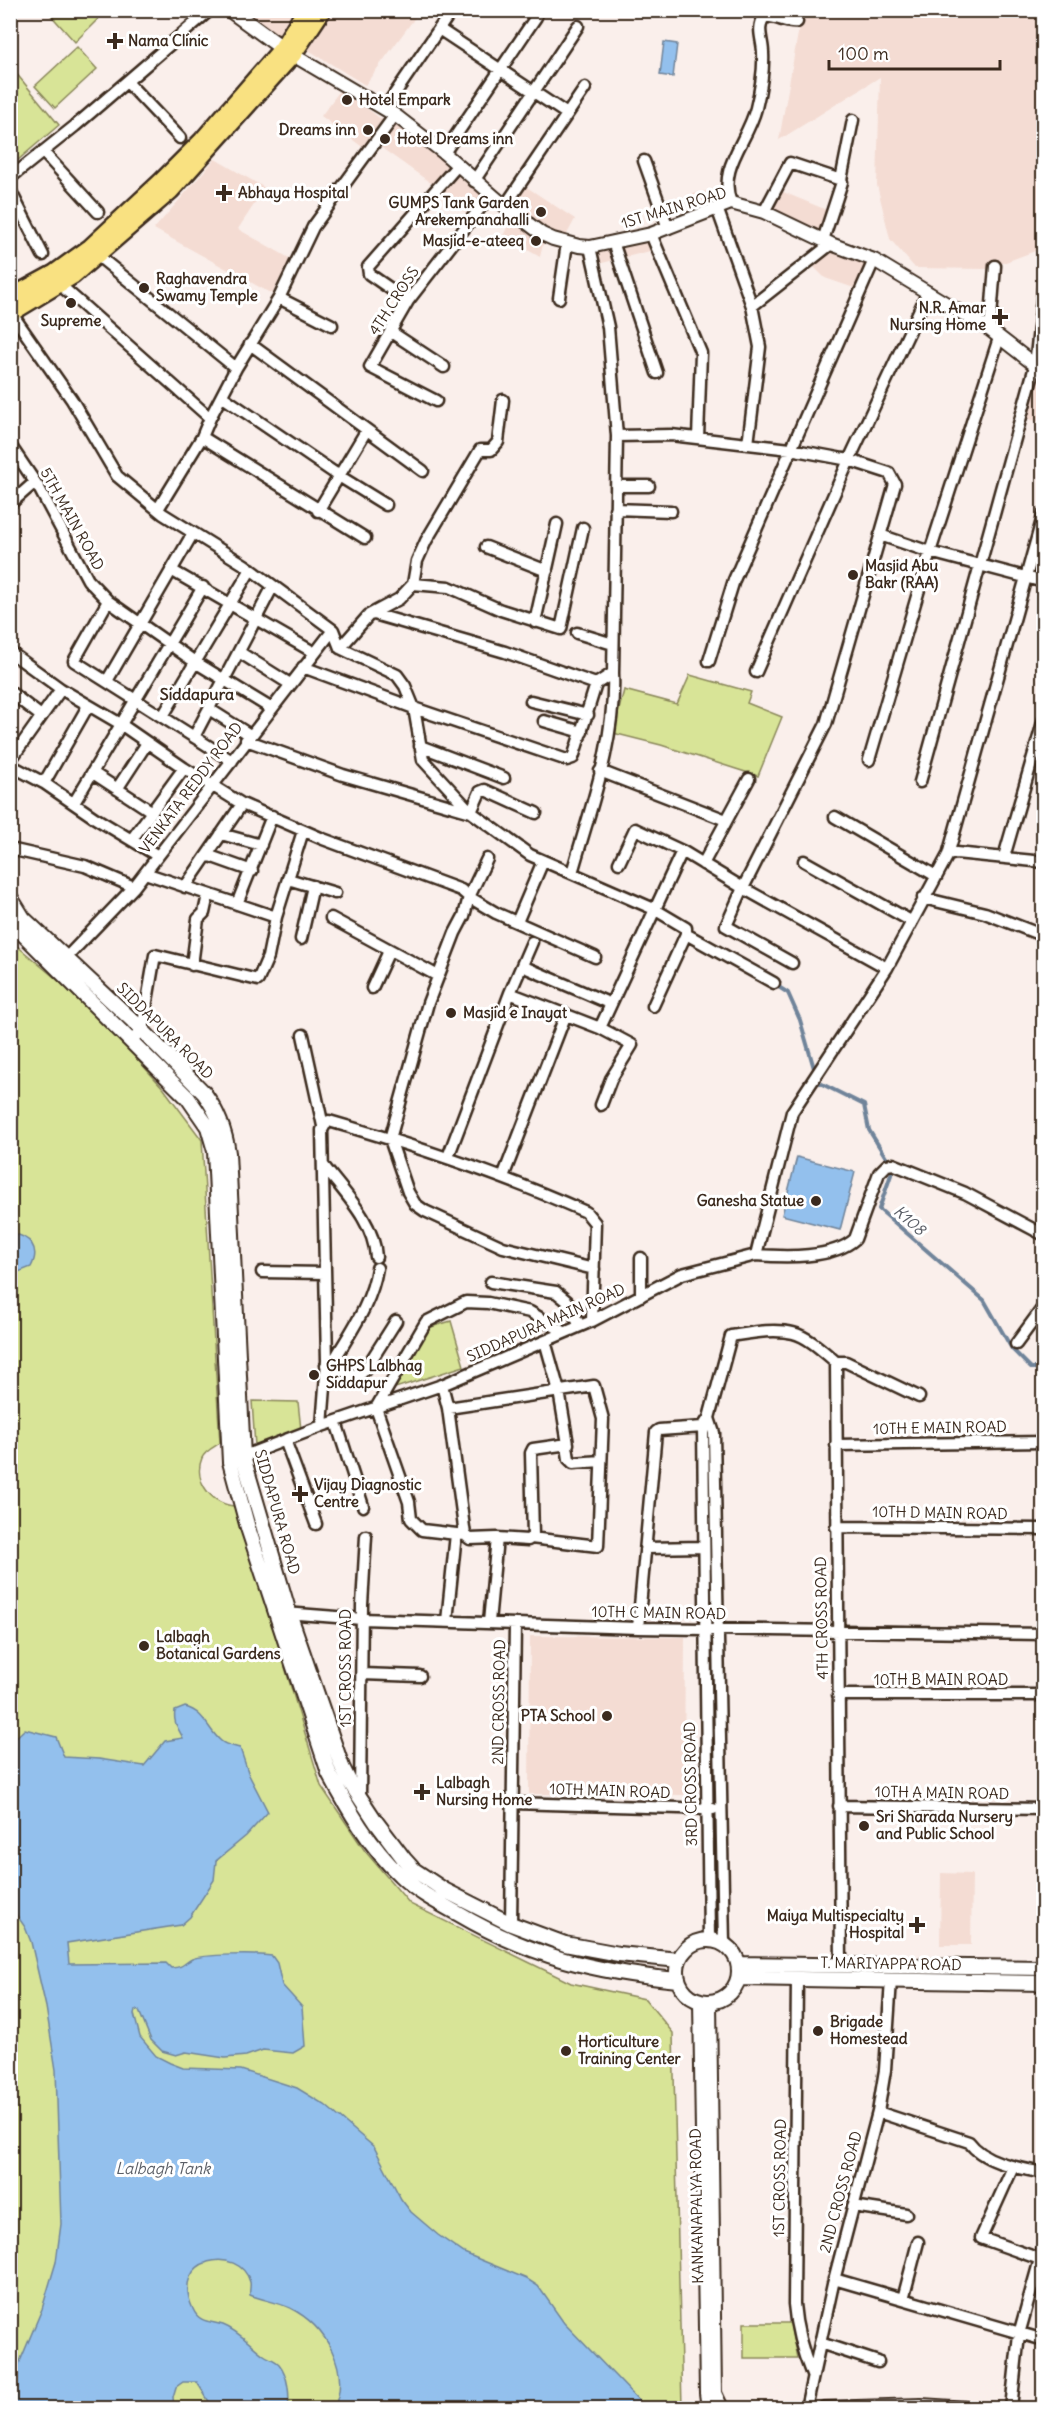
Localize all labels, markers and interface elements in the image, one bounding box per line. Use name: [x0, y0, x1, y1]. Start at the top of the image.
place label: Nama Clinic: [128, 31, 209, 50]
marker: Nama Clinic: [106, 32, 124, 50]
scale bar: [829, 33, 1000, 71]
text: 100 m: [838, 42, 889, 65]
place label: Hotel Empark: [359, 90, 451, 110]
marker: Hotel Empark: [340, 93, 354, 107]
place label: Dreams inn: [279, 120, 356, 139]
marker: Dreams inn: [361, 123, 375, 137]
place label: Hotel Dreams inn: [397, 129, 514, 148]
marker: Hotel Dreams inn: [378, 132, 392, 146]
street label: 1ST MAIN ROAD: [619, 182, 729, 233]
place label: Abhaya Hospital: [238, 183, 349, 203]
marker: Abhaya Hospital: [215, 184, 233, 202]
place label: GUMPS Tank Garden Arekempanahalli: [389, 193, 529, 230]
marker: GUMPS Tank Garden Arekempanahalli: [534, 205, 548, 219]
place label: Masjid-e-ateeq: [422, 231, 524, 251]
marker: Masjid-e-ateeq: [529, 234, 543, 248]
street label: 4TH CROSS: [364, 263, 423, 339]
place label: Raghavendra Swamy Temple: [156, 269, 258, 306]
marker: Raghavendra Swamy Temple: [137, 281, 151, 295]
marker: Supreme: [64, 296, 78, 310]
place label: N.R. Amar Nursing Home: [890, 298, 987, 335]
marker: N.R. Amar Nursing Home: [991, 308, 1009, 326]
place label: Supreme: [41, 311, 101, 331]
street label: 5TH MAIN ROAD: [36, 464, 108, 573]
place label: Masjid Abu Bakr (RAA): [865, 556, 939, 593]
marker: Masjid Abu Bakr (RAA): [846, 568, 860, 582]
district label: Siddapura: [160, 684, 234, 705]
street label: VENKATA REDDY ROAD: [135, 718, 246, 857]
street label: SIDDAPURA ROAD: [113, 978, 218, 1083]
place label: Masjid e Inayat: [463, 1003, 568, 1023]
marker: Masjid e Inayat: [444, 1006, 458, 1020]
place label: Ganesha Statue: [697, 1191, 804, 1210]
marker: Ganesha Statue: [809, 1194, 823, 1208]
water label: K108: [890, 1201, 931, 1240]
street label: SIDDAPURA MAIN ROAD: [464, 1279, 628, 1366]
place label: GHPS Lalbhag Siddapur: [326, 1356, 422, 1393]
marker: GHPS Lalbhag Siddapur: [307, 1368, 321, 1382]
street label: 10TH E MAIN ROAD: [873, 1417, 1007, 1438]
street label: SIDDAPURA ROAD: [251, 1447, 304, 1577]
place label: Vijay Diagnostic Centre: [314, 1475, 422, 1511]
marker: Vijay Diagnostic Centre: [291, 1485, 309, 1503]
street label: 10TH D MAIN ROAD: [872, 1502, 1008, 1523]
street label: 4TH CROSS ROAD: [811, 1556, 832, 1680]
street label: 10TH C MAIN ROAD: [592, 1602, 727, 1623]
street label: 1ST CROSS ROAD: [336, 1609, 355, 1727]
place label: Lalbagh Botanical Gardens: [156, 1627, 281, 1663]
marker: Lalbagh Botanical Gardens: [137, 1639, 151, 1653]
street label: 2ND CROSS ROAD: [488, 1639, 509, 1765]
street label: 10TH B MAIN ROAD: [874, 1670, 1008, 1689]
place label: PTA School: [521, 1706, 595, 1725]
marker: PTA School: [600, 1709, 614, 1723]
street label: 3RD CROSS ROAD: [680, 1721, 701, 1847]
place label: Lalbagh Nursing Home: [436, 1773, 532, 1810]
street label: 10TH MAIN ROAD: [549, 1779, 671, 1802]
street label: 10TH A MAIN ROAD: [875, 1782, 1009, 1803]
marker: Lalbagh Nursing Home: [413, 1783, 431, 1801]
place label: Sri Sharada Nursery and Public School: [876, 1807, 1013, 1843]
marker: Sri Sharada Nursery and Public School: [857, 1819, 871, 1833]
place label: Maiya Multispecialty Hospital: [767, 1906, 904, 1943]
marker: Maiya Multispecialty Hospital: [908, 1916, 926, 1934]
street label: T. MARIYAPPA ROAD: [820, 1953, 962, 1974]
place label: Brigade Homestead: [830, 2012, 908, 2048]
marker: Brigade Homestead: [811, 2024, 825, 2038]
place label: Horticulture Training Center: [578, 2032, 681, 2069]
marker: Horticulture Training Center: [559, 2044, 573, 2058]
street label: 1ST CROSS ROAD: [769, 2119, 790, 2237]
street label: KANKANAPALYA ROAD: [686, 2128, 707, 2284]
street label: 2ND CROSS ROAD: [815, 2129, 866, 2255]
water label: Lalbagh Tank: [115, 2158, 212, 2178]

